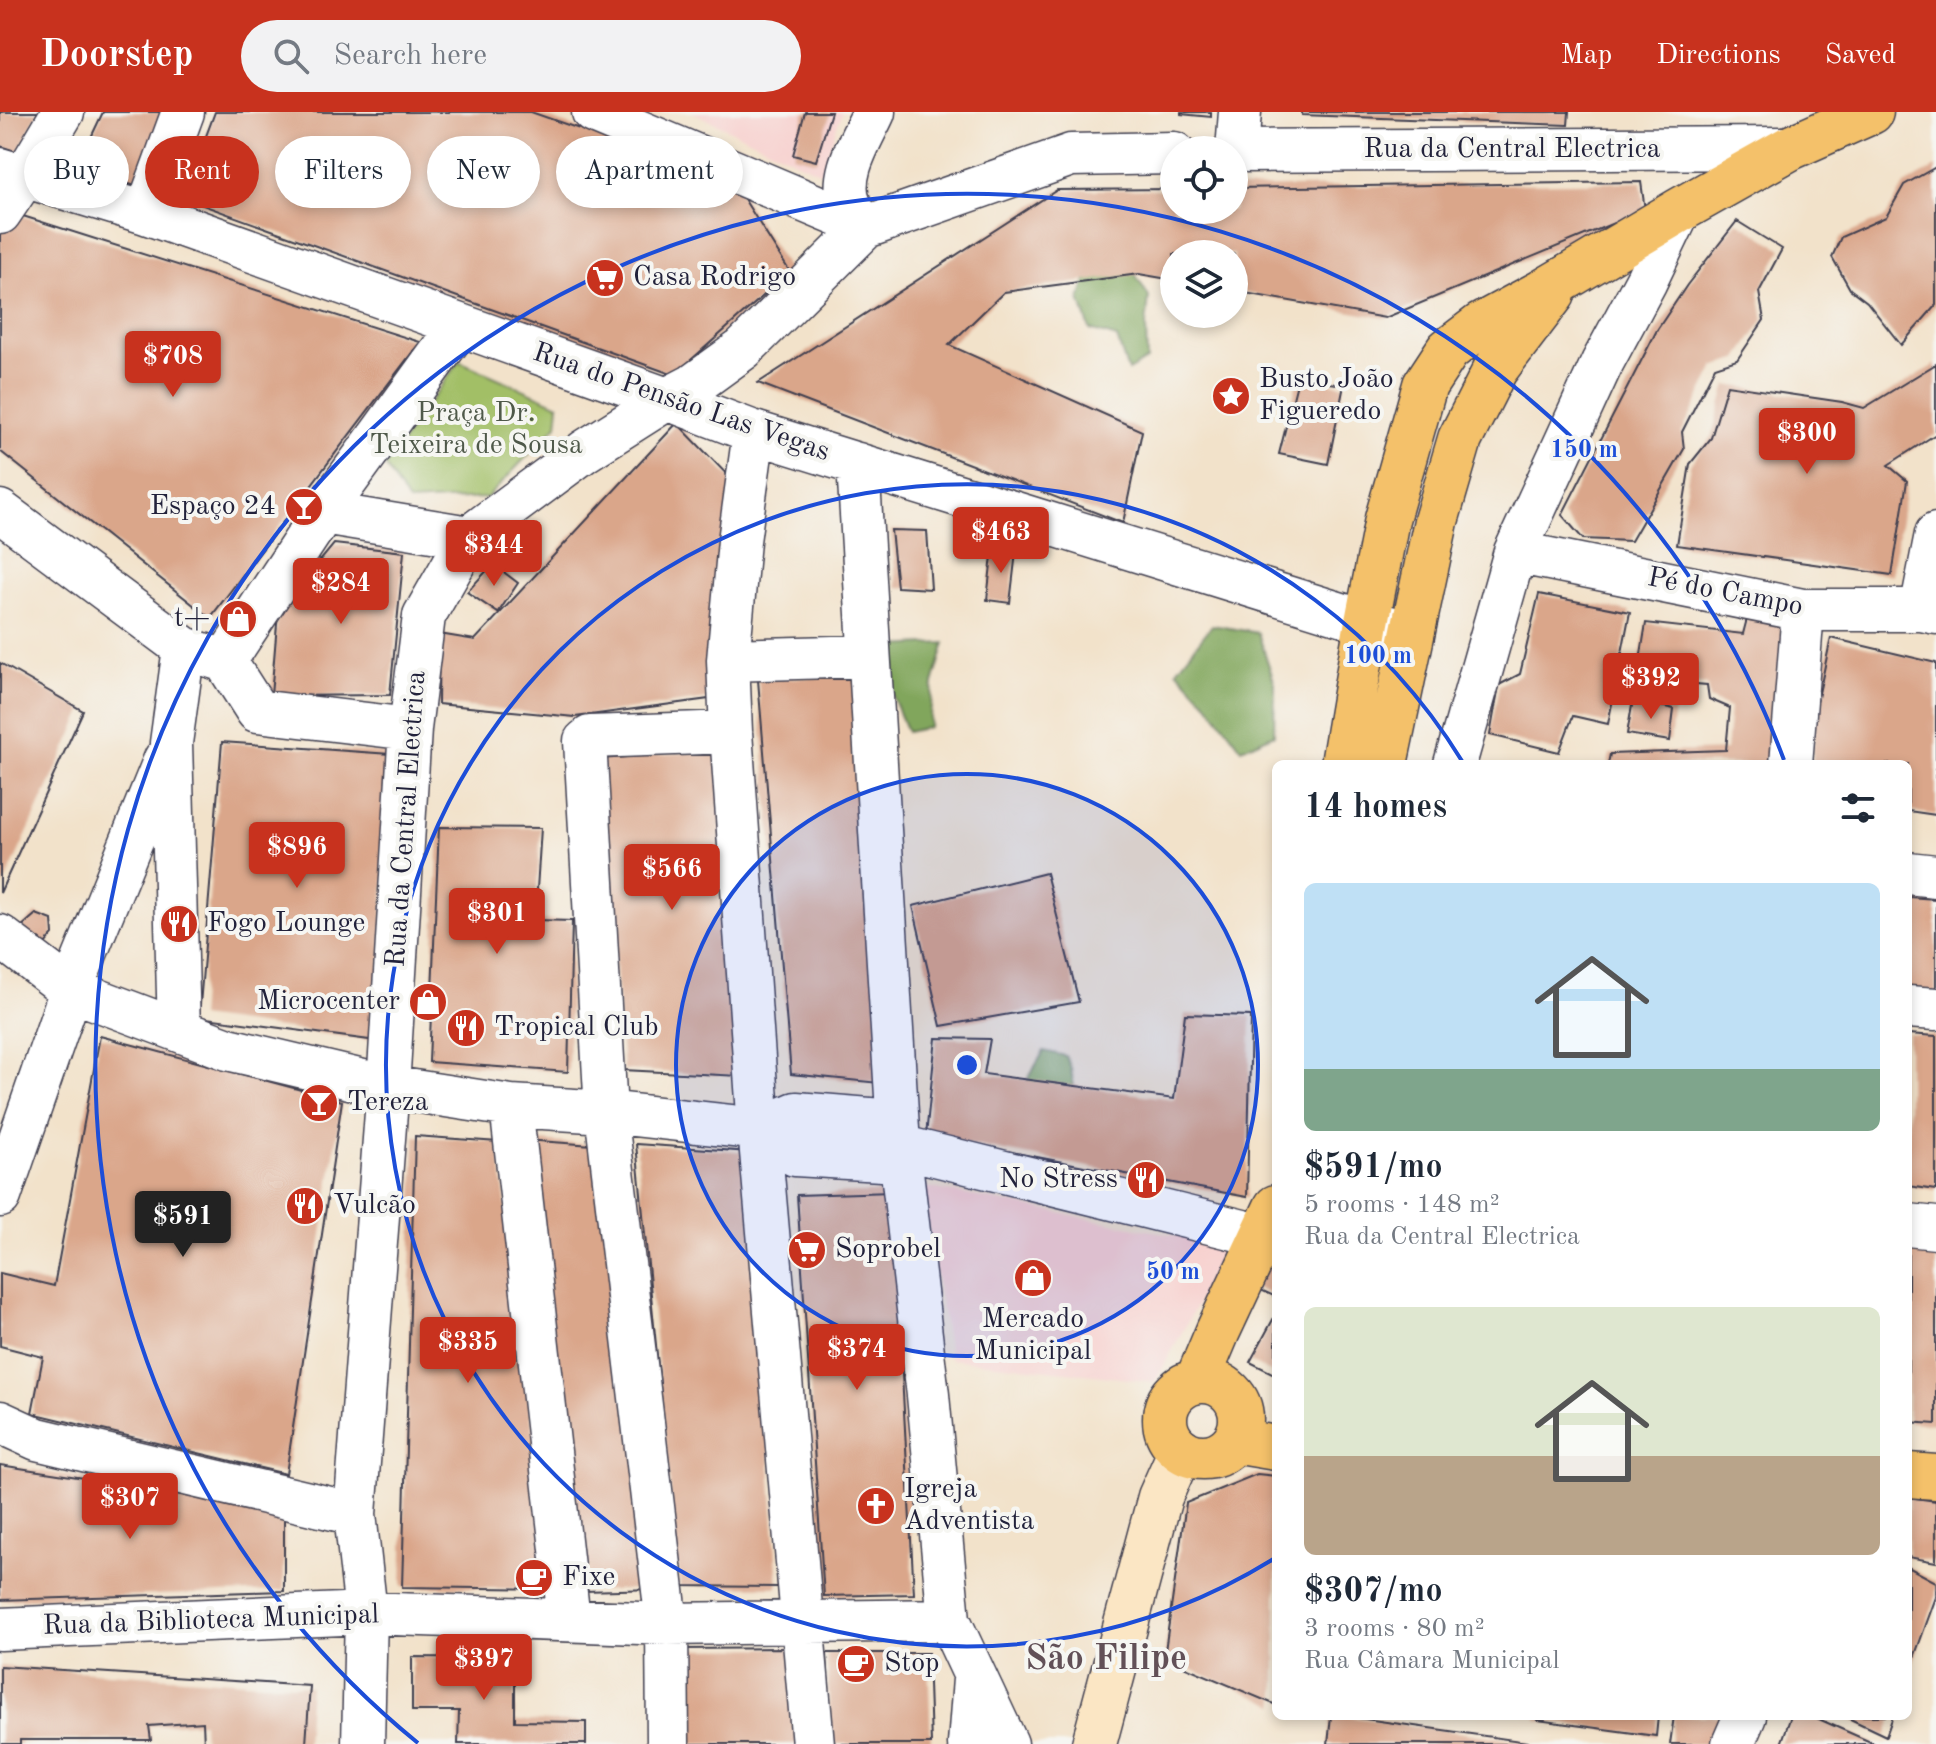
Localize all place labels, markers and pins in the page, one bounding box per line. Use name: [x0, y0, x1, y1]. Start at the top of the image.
supermarket icon: Casa Rodrigo: [584, 257, 626, 299]
place label: Casa Rodrigo: [633, 264, 796, 292]
pin: $708: [126, 331, 220, 399]
place label: Busto João Figueredo: [1259, 366, 1394, 426]
place icon: Busto João Figueredo: [1210, 375, 1252, 417]
pin: $300: [1760, 408, 1854, 476]
bar icon: Espaço 24: [283, 486, 325, 528]
place label: Espaço 24: [150, 493, 276, 521]
pin: $463: [954, 507, 1048, 575]
pin: $344: [447, 520, 541, 588]
pin: $284: [294, 558, 388, 626]
shop icon: t+: [217, 598, 259, 640]
place label: t+: [174, 605, 210, 633]
pin: $392: [1604, 653, 1698, 721]
pin: $896: [250, 822, 344, 890]
pin: $566: [625, 844, 719, 912]
pin: $301: [450, 888, 544, 956]
restaurant icon: Fogo Lounge: [158, 903, 200, 945]
place label: Fogo Lounge: [207, 910, 365, 938]
shop icon: Microcenter: [407, 981, 449, 1023]
place label: Microcenter: [257, 988, 400, 1016]
restaurant icon: Tropical Club: [445, 1007, 487, 1049]
place label: Tropical Club: [494, 1014, 658, 1042]
centre of rings: [953, 1051, 981, 1079]
bar icon: Tereza: [298, 1082, 340, 1124]
place label: Tereza: [347, 1089, 429, 1117]
restaurant icon: No Stress: [1125, 1159, 1167, 1201]
place label: No Stress: [999, 1166, 1118, 1194]
restaurant icon: Vulcão: [284, 1185, 326, 1227]
pin: $591: [136, 1191, 230, 1259]
place label: Vulcão: [333, 1192, 416, 1220]
supermarket icon: Soprobel: [786, 1229, 828, 1271]
place label: Soprobel: [835, 1236, 941, 1264]
shop icon: Mercado Municipal: [1012, 1257, 1054, 1299]
place label: Mercado Municipal: [975, 1306, 1091, 1366]
pin: $335: [421, 1317, 515, 1385]
pin: $374: [810, 1324, 904, 1392]
pin: $307: [83, 1473, 177, 1541]
place label: Igreja Adventista: [904, 1476, 1035, 1536]
church icon: Igreja Adventista: [855, 1485, 897, 1527]
cafe icon: Fixe: [513, 1557, 555, 1599]
place label: Fixe: [562, 1564, 615, 1592]
pin: $397: [437, 1634, 531, 1702]
cafe icon: Stop: [835, 1643, 877, 1685]
place label: Stop: [884, 1650, 940, 1678]

